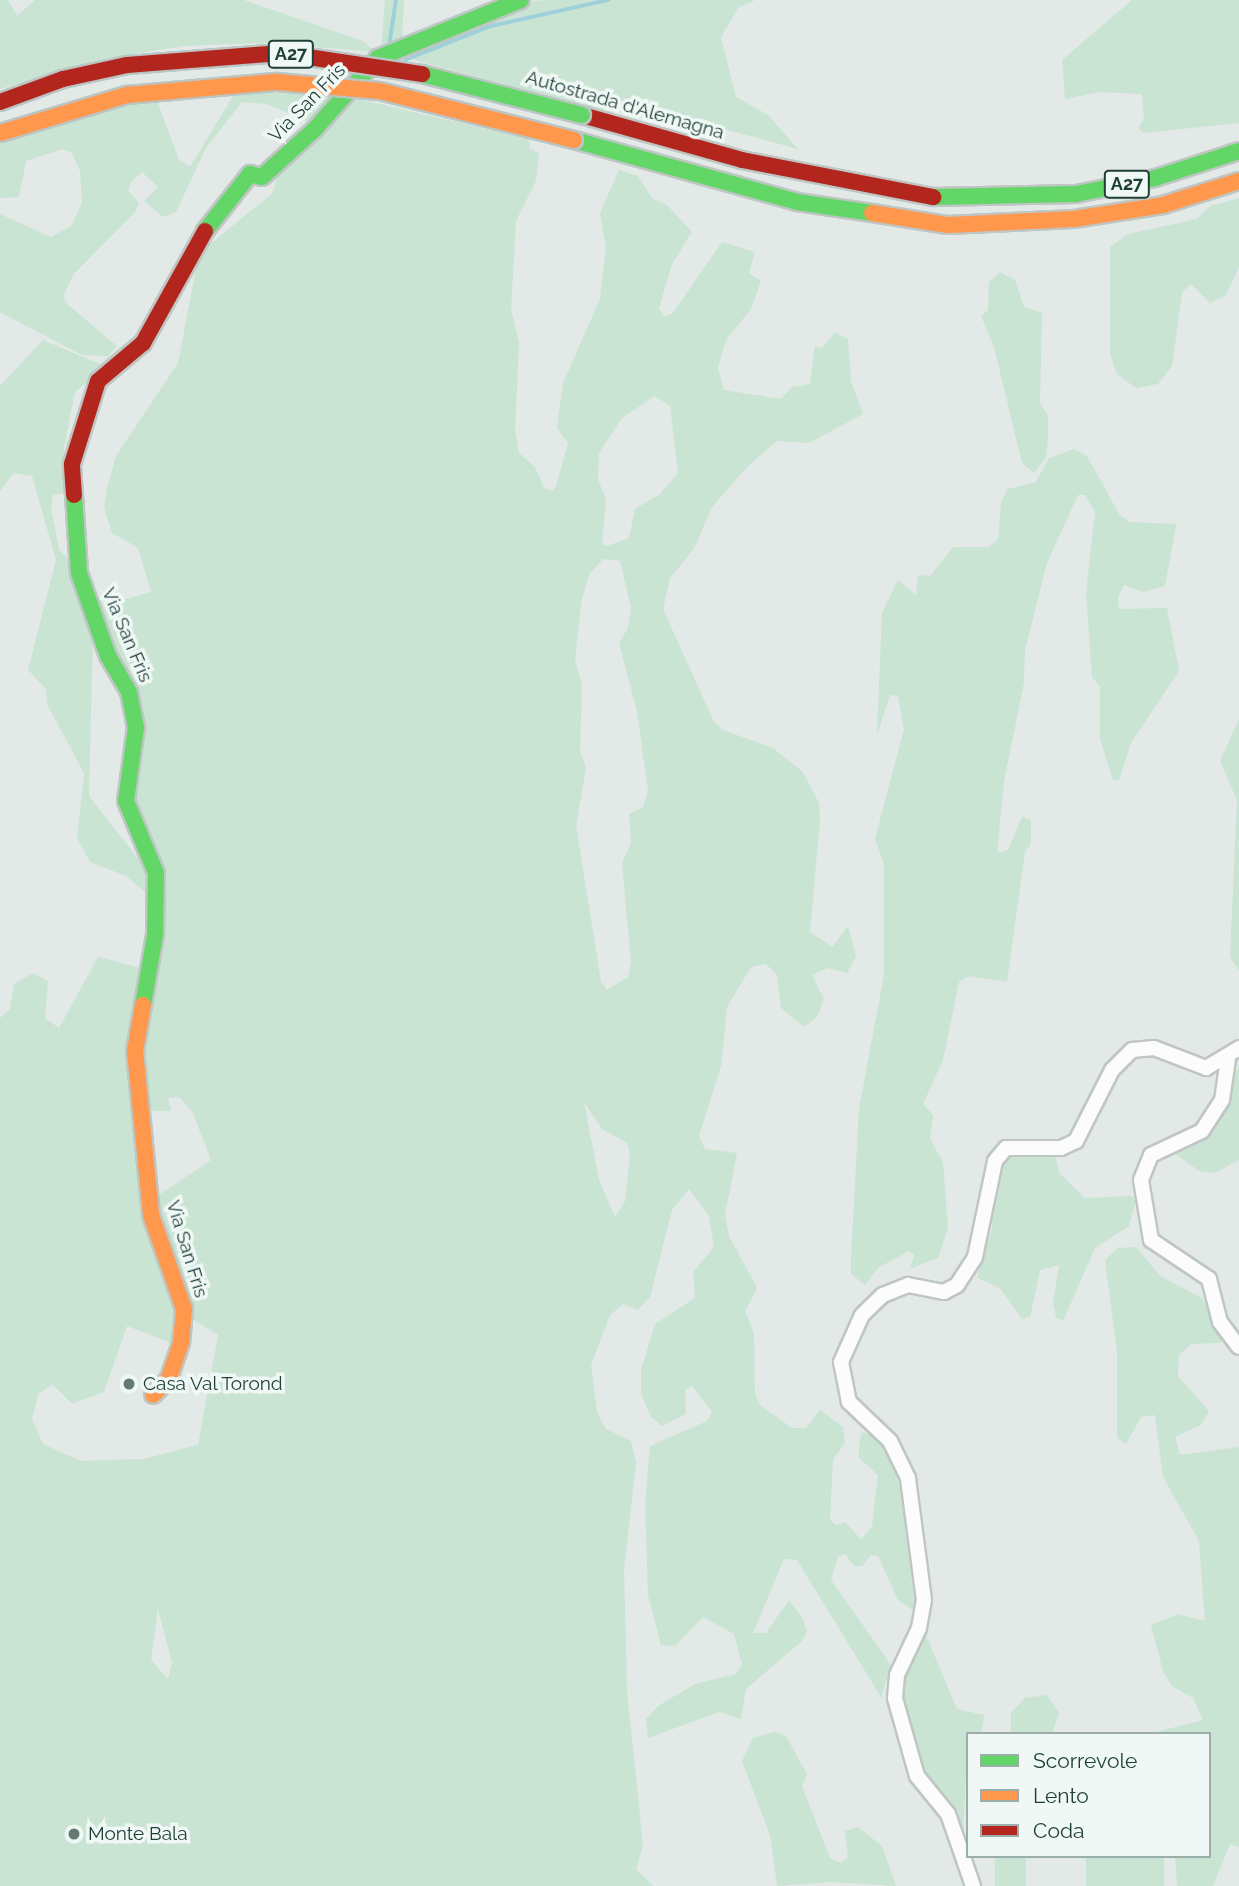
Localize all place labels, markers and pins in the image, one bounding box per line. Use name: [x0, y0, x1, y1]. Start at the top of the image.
place label: Casa Val Torond: [143, 1373, 284, 1395]
marker: Casa Val Torond: [121, 1376, 137, 1392]
place label: Monte Bala: [88, 1823, 188, 1845]
marker: Monte Bala: [66, 1826, 82, 1842]

